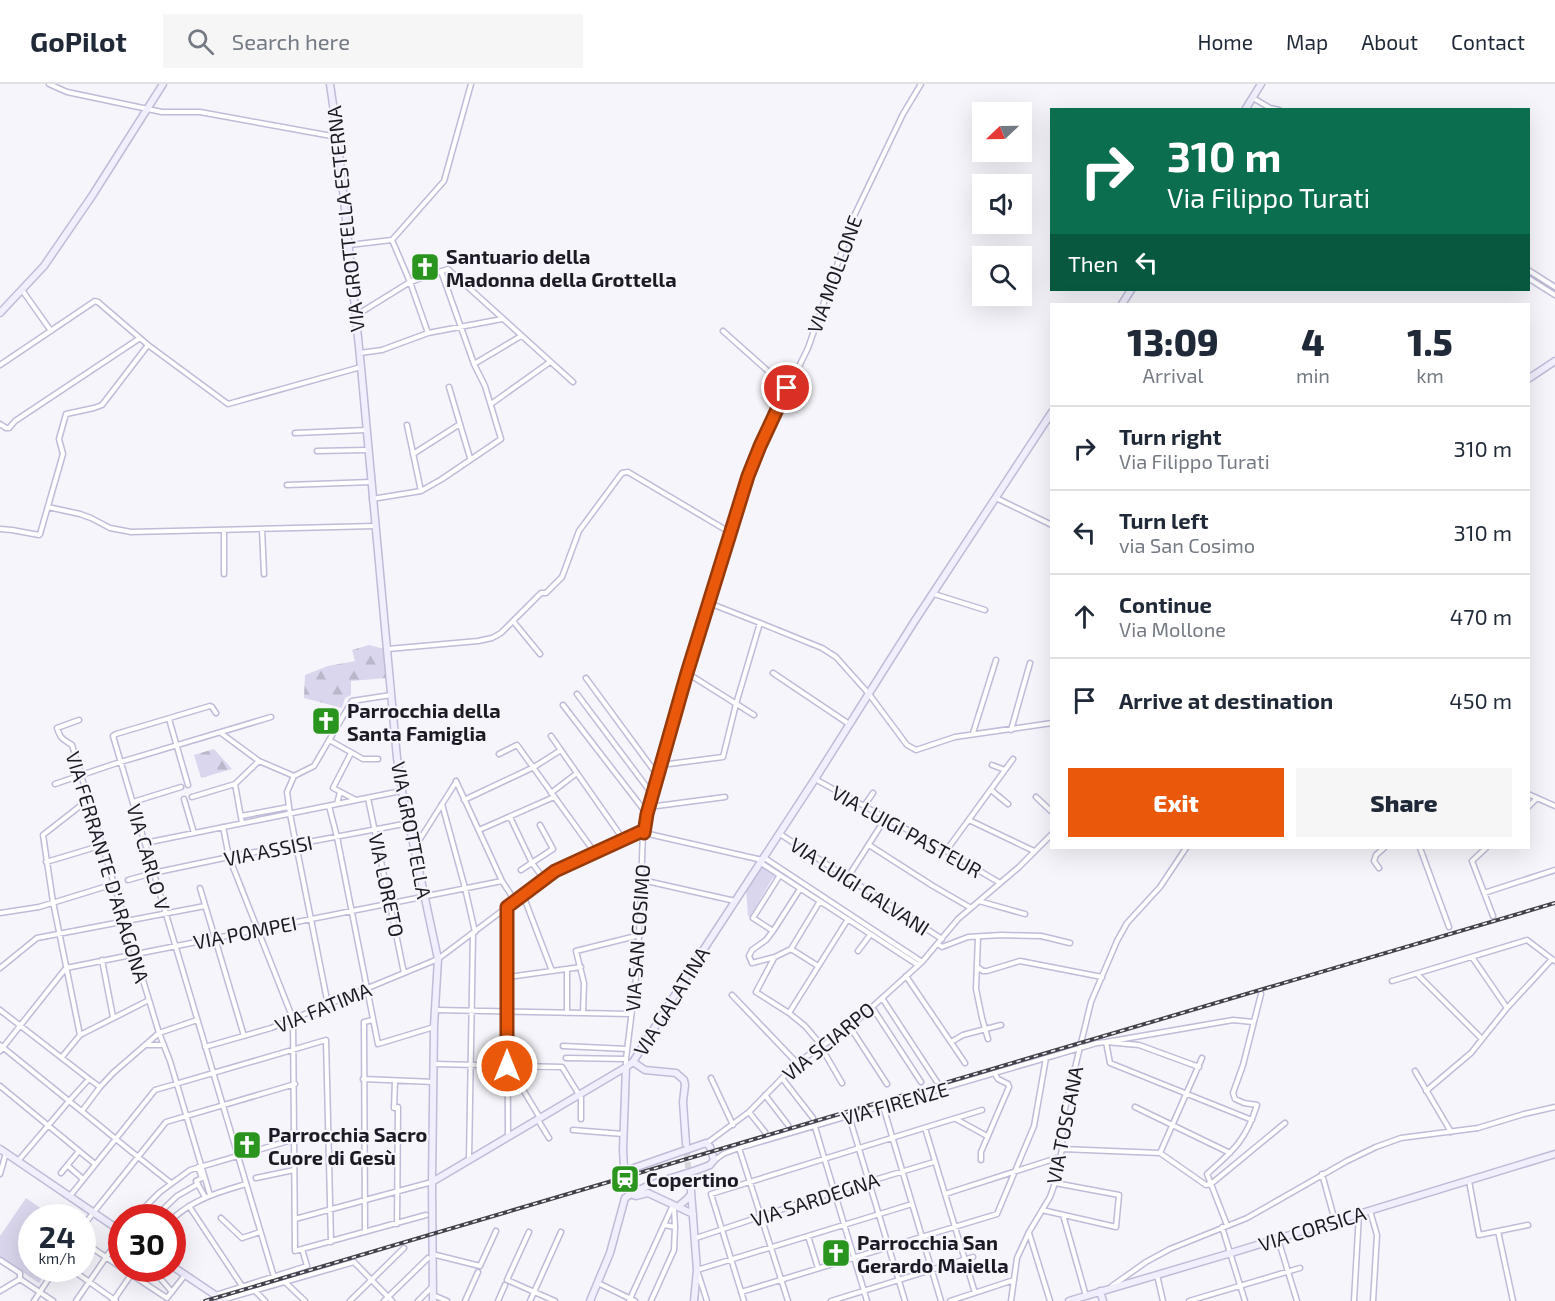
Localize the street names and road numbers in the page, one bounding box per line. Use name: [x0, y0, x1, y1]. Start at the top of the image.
street label: VIA GROTTELLA ESTERNA: [321, 104, 369, 333]
street label: VIA MOLLONE: [802, 212, 866, 336]
street label: VIA FERRANTE D'ARAGONA: [61, 748, 155, 986]
street label: VIA GROTTELLA: [387, 759, 437, 901]
street label: VIA LUIGI PASTEUR: [828, 780, 986, 882]
street label: VIA CARLO V: [122, 801, 176, 913]
street label: VIA ASSISI: [222, 830, 314, 870]
street label: VIA LORETO: [364, 831, 410, 939]
street label: VIA LUIGI GALVANI: [786, 832, 934, 940]
street label: VIA SAN COSIMO: [620, 863, 654, 1013]
street label: VIA POMPEI: [191, 910, 299, 954]
street label: VIA GALATINA: [628, 942, 714, 1060]
street label: VIA FATIMA: [271, 977, 375, 1037]
street label: VIA SCIARPO: [777, 997, 879, 1085]
street label: VIA TOSCANA: [1041, 1063, 1087, 1186]
street label: VIA FIRENZE: [839, 1076, 951, 1130]
street label: VIA SARDEGNA: [748, 1167, 883, 1231]
street label: VIA CORSICA: [1255, 1200, 1369, 1256]

